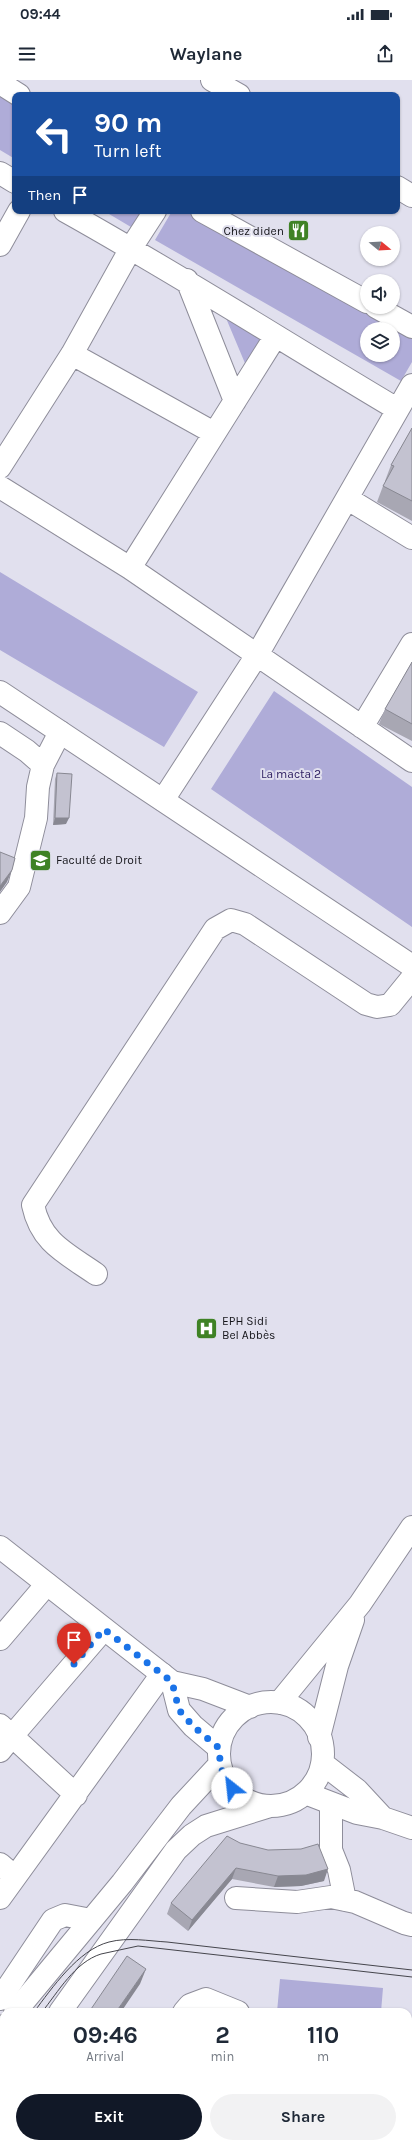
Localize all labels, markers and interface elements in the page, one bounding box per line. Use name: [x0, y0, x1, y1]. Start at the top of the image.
text: 09:44: [20, 5, 61, 23]
icon: menu: [16, 43, 38, 65]
text: Waylane: [170, 43, 242, 65]
icon: share: [374, 43, 396, 65]
text: 90 m: [94, 106, 162, 139]
icon: left: [28, 108, 80, 160]
text: Turn left: [94, 140, 162, 162]
icon: arrive: [69, 184, 91, 206]
text: Then: [28, 186, 61, 204]
restaurant icon: Chez diden: [286, 218, 312, 244]
place label: Chez diden: [223, 224, 284, 238]
north arrow: [360, 226, 400, 266]
map controls: [360, 226, 400, 362]
button: sound: [360, 274, 400, 314]
button: layers: [360, 322, 400, 362]
park label: La macta 2: [261, 767, 321, 781]
school or university icon: Faculté de Droit: [27, 847, 53, 873]
place label: Faculté de Droit: [56, 853, 142, 867]
place label: EPH Sidi Bel Abbès: [222, 1314, 275, 1342]
hospital icon: EPH Sidi Bel Abbès: [193, 1315, 219, 1341]
pin: [57, 1623, 91, 1664]
icon: arrive: [63, 1629, 85, 1651]
position arrow: [211, 1767, 253, 1809]
text: 09:46: [73, 2021, 138, 2049]
text: 2: [215, 2021, 230, 2049]
text: 110: [307, 2021, 339, 2049]
text: Arrival: [86, 2049, 124, 2064]
text: min: [210, 2049, 234, 2064]
text: m: [317, 2049, 329, 2064]
button: Exit: [16, 2094, 202, 2140]
button: Share: [210, 2094, 396, 2140]

